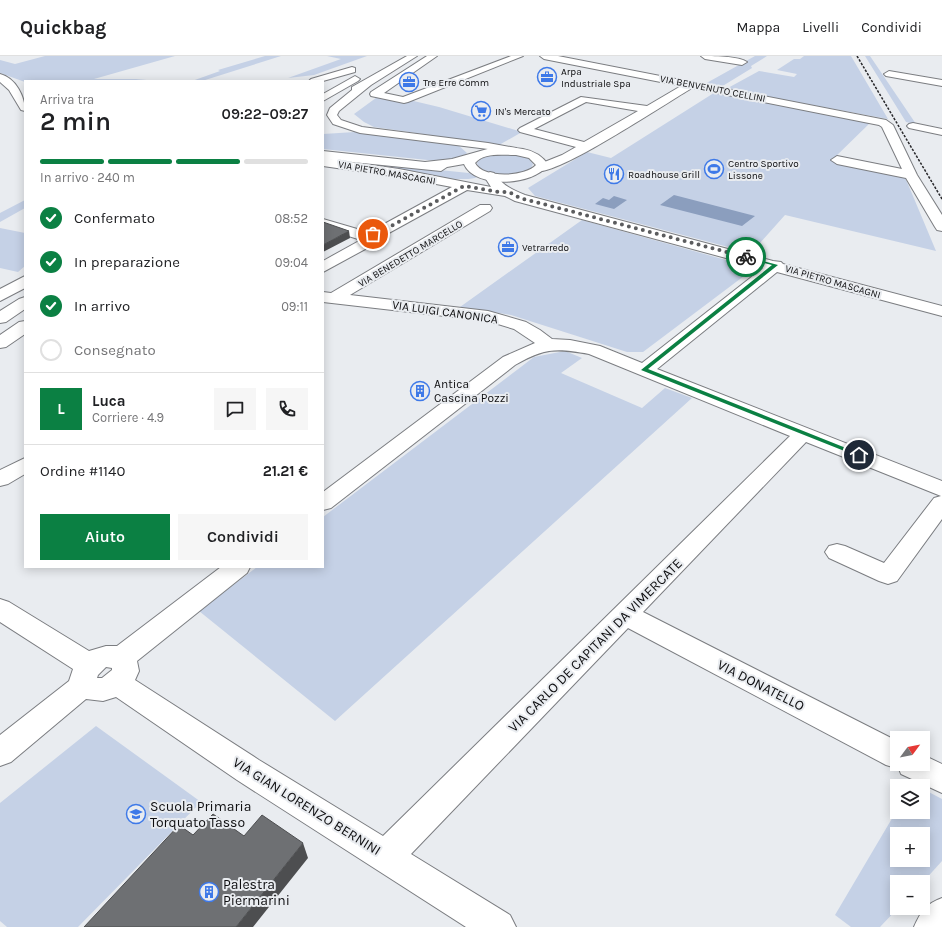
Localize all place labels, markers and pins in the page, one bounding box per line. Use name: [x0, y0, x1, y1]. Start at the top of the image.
office icon: Arpa Industriale Spa: [536, 66, 558, 88]
place label: Arpa Industriale Spa: [561, 66, 631, 90]
office icon: Tre Erre Comm: [398, 71, 420, 93]
place label: Tre Erre Comm: [423, 77, 489, 89]
supermarket icon: IN's Mercato: [470, 100, 492, 122]
place label: IN's Mercato: [495, 106, 551, 118]
sports icon: Centro Sportivo Lissone: [703, 158, 725, 180]
place label: Centro Sportivo Lissone: [728, 158, 799, 182]
restaurant icon: Roadhouse Grill: [603, 163, 625, 185]
place label: Roadhouse Grill: [628, 169, 700, 181]
pin: [356, 217, 390, 251]
office icon: Vetrarredo: [497, 236, 519, 258]
place label: Vetrarredo: [522, 242, 569, 254]
place label: Antica Cascina Pozzi: [434, 377, 509, 405]
building icon: Antica Cascina Pozzi: [409, 380, 431, 402]
pin: [842, 438, 876, 472]
place label: Scuola Primaria Torquato Tasso: [150, 798, 252, 831]
school or university icon: Scuola Primaria Torquato Tasso: [125, 803, 147, 825]
place label: Palestra Piermarini: [223, 876, 290, 909]
building icon: Palestra Piermarini: [198, 881, 220, 903]

